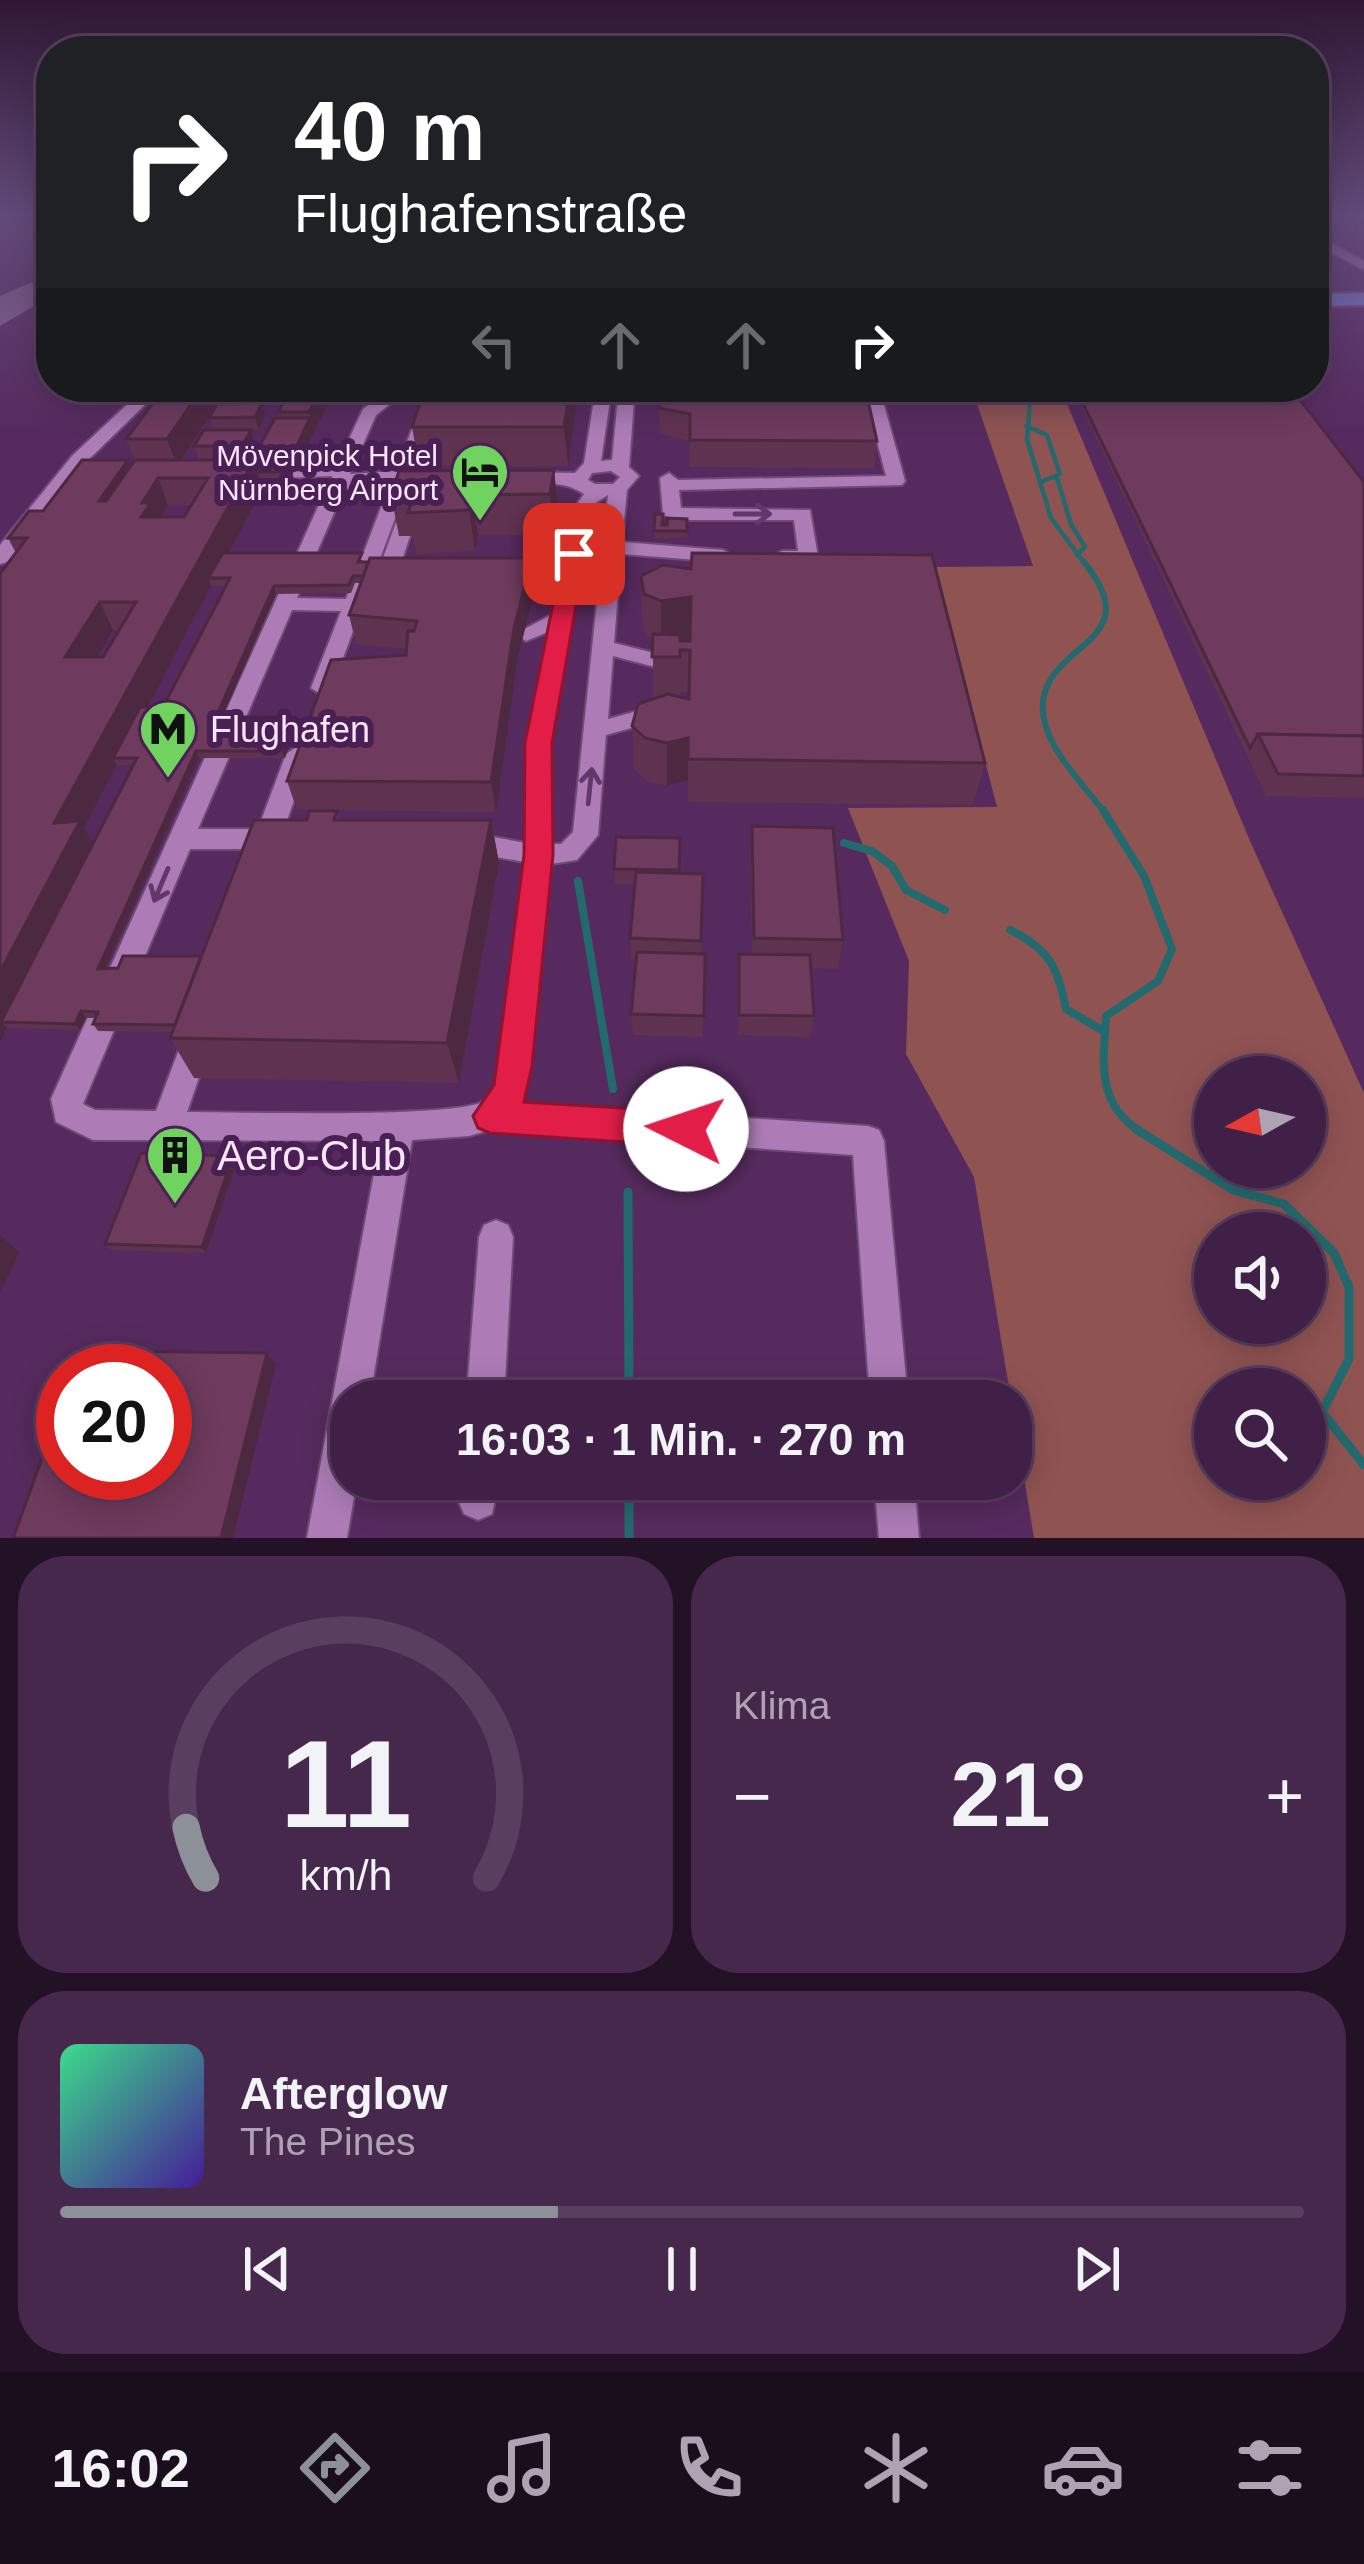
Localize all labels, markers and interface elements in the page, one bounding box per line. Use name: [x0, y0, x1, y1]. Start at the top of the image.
icon: right: [96, 84, 252, 240]
text: 40 m: [294, 84, 485, 178]
text: Flughafenstraße: [294, 183, 687, 243]
icon: left: [461, 312, 527, 378]
icon: ahead: [587, 312, 653, 378]
icon: ahead: [713, 312, 779, 378]
icon: right: [839, 312, 905, 378]
place label: Mövenpick Hotel Nürnberg Airport: [216, 439, 439, 506]
hotel icon: Mövenpick Hotel Nürnberg Airport: [449, 441, 511, 523]
pin: [523, 503, 625, 605]
one-way arrow: [733, 503, 772, 525]
icon: arrive: [541, 521, 607, 587]
metro station icon: Flughafen: [137, 698, 199, 780]
place label: Flughafen: [210, 709, 370, 750]
one-way arrow: [579, 767, 602, 806]
one-way arrow: [149, 866, 170, 903]
north arrow: [1194, 1056, 1326, 1188]
map controls: [1194, 1056, 1326, 1500]
position arrow: [623, 1066, 749, 1192]
building icon: Aero-Club: [144, 1124, 206, 1206]
place label: Aero-Club: [217, 1132, 406, 1179]
button: sound: [1194, 1212, 1326, 1344]
speed limit sign: 20: [36, 1344, 192, 1500]
button: search: [1194, 1368, 1326, 1500]
text: 16:03 · 1 Min. · 270 m: [456, 1414, 906, 1465]
text: Klima: [733, 1684, 831, 1727]
text: 11: [280, 1714, 411, 1853]
text: 21°: [950, 1745, 1087, 1845]
text: −: [733, 1759, 772, 1833]
text: +: [1265, 1759, 1304, 1833]
text: km/h: [299, 1850, 392, 1898]
text: Afterglow: [240, 2068, 448, 2119]
text: The Pines: [240, 2120, 416, 2163]
icon: previous: [234, 2236, 300, 2302]
icon: pause: [649, 2236, 715, 2302]
icon: next: [1064, 2236, 1130, 2302]
icon: directions: [293, 2426, 377, 2510]
icon: music: [480, 2426, 564, 2510]
icon: phone: [667, 2426, 751, 2510]
icon: climate: [854, 2426, 938, 2510]
icon: car: [1041, 2426, 1125, 2510]
icon: filters: [1228, 2426, 1312, 2510]
text: 16:02: [52, 2438, 190, 2498]

